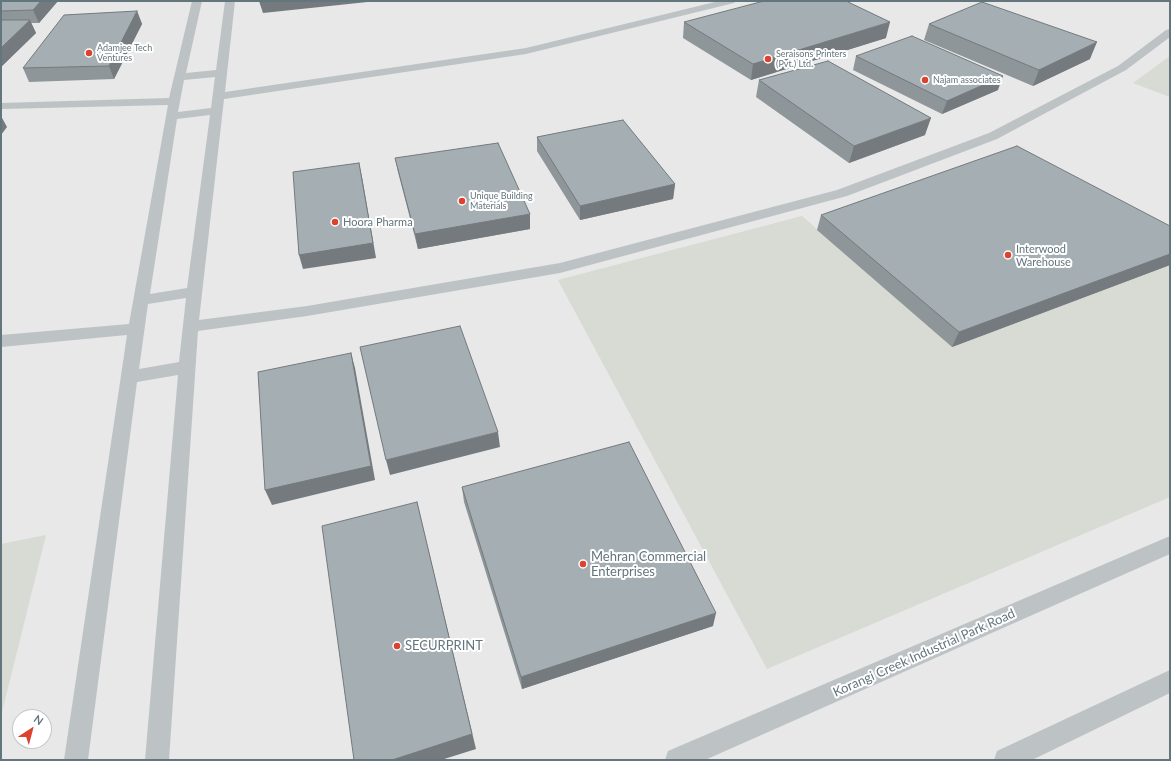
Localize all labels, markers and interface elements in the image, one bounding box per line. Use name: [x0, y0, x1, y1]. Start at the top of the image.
place label: Adamjee Tech Ventures: [97, 43, 152, 64]
marker: Adamjee Tech Ventures: [84, 48, 94, 58]
place label: Serajsons Printers (Pvt.) Ltd.: [776, 49, 846, 70]
marker: Serajsons Printers (Pvt.) Ltd.: [763, 54, 773, 64]
marker: Najam associates: [920, 75, 930, 85]
place label: Najam associates: [933, 75, 1001, 85]
place label: Unique Building Materials: [470, 191, 533, 212]
marker: Unique Building Materials: [457, 196, 467, 206]
place label: Hoora Pharma: [343, 215, 413, 229]
marker: Hoora Pharma: [330, 217, 340, 227]
place label: Interwood Warehouse: [1016, 242, 1071, 268]
marker: Interwood Warehouse: [1003, 250, 1013, 260]
place label: Mehran Commercial Enterprises: [591, 549, 706, 580]
marker: Mehran Commercial Enterprises: [578, 559, 588, 569]
street label: Korangi Creek Industrial Park Road: [831, 606, 1017, 700]
place label: SECURPRINT: [405, 638, 483, 654]
marker: SECURPRINT: [392, 641, 402, 651]
north arrow: [12, 709, 52, 749]
text: N: [32, 712, 46, 727]

